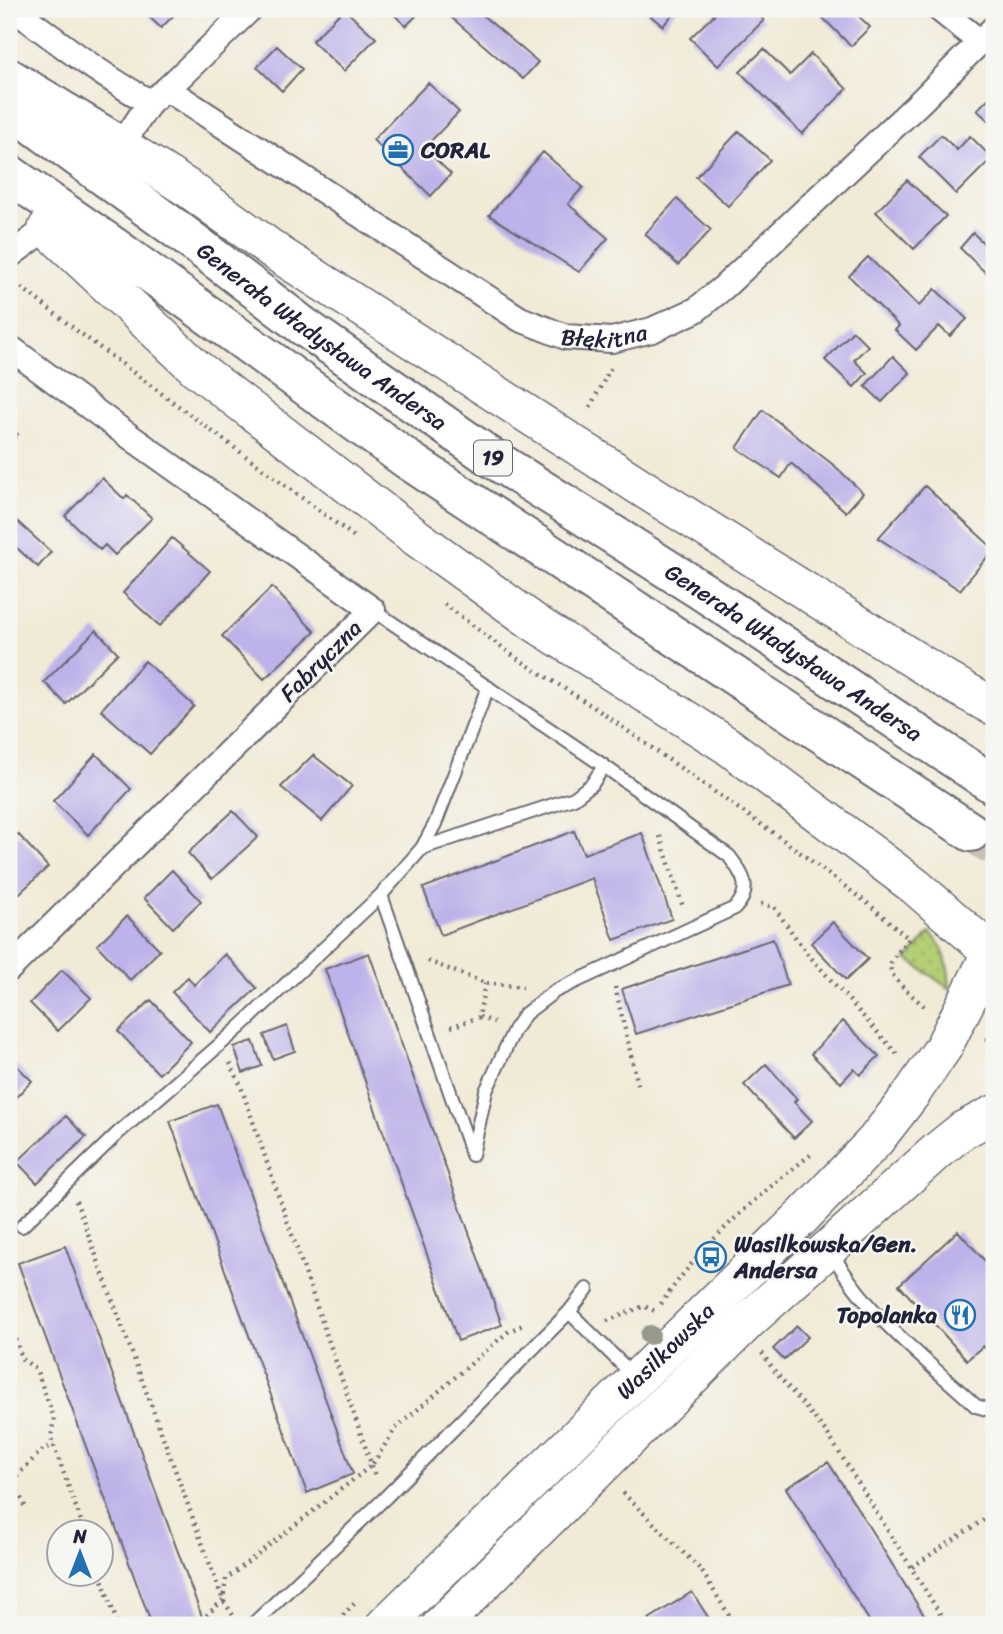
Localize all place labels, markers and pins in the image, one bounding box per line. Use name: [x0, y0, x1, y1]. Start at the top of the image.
place label: CORAL: [420, 130, 490, 171]
office icon: CORAL: [381, 133, 415, 167]
place label: Wasilkowska/Gen. Andersa: [733, 1224, 918, 1291]
bus stop icon: Wasilkowska/Gen. Andersa: [694, 1240, 728, 1274]
place label: Topolanka: [836, 1295, 937, 1336]
restaurant icon: Topolanka: [943, 1298, 977, 1332]

